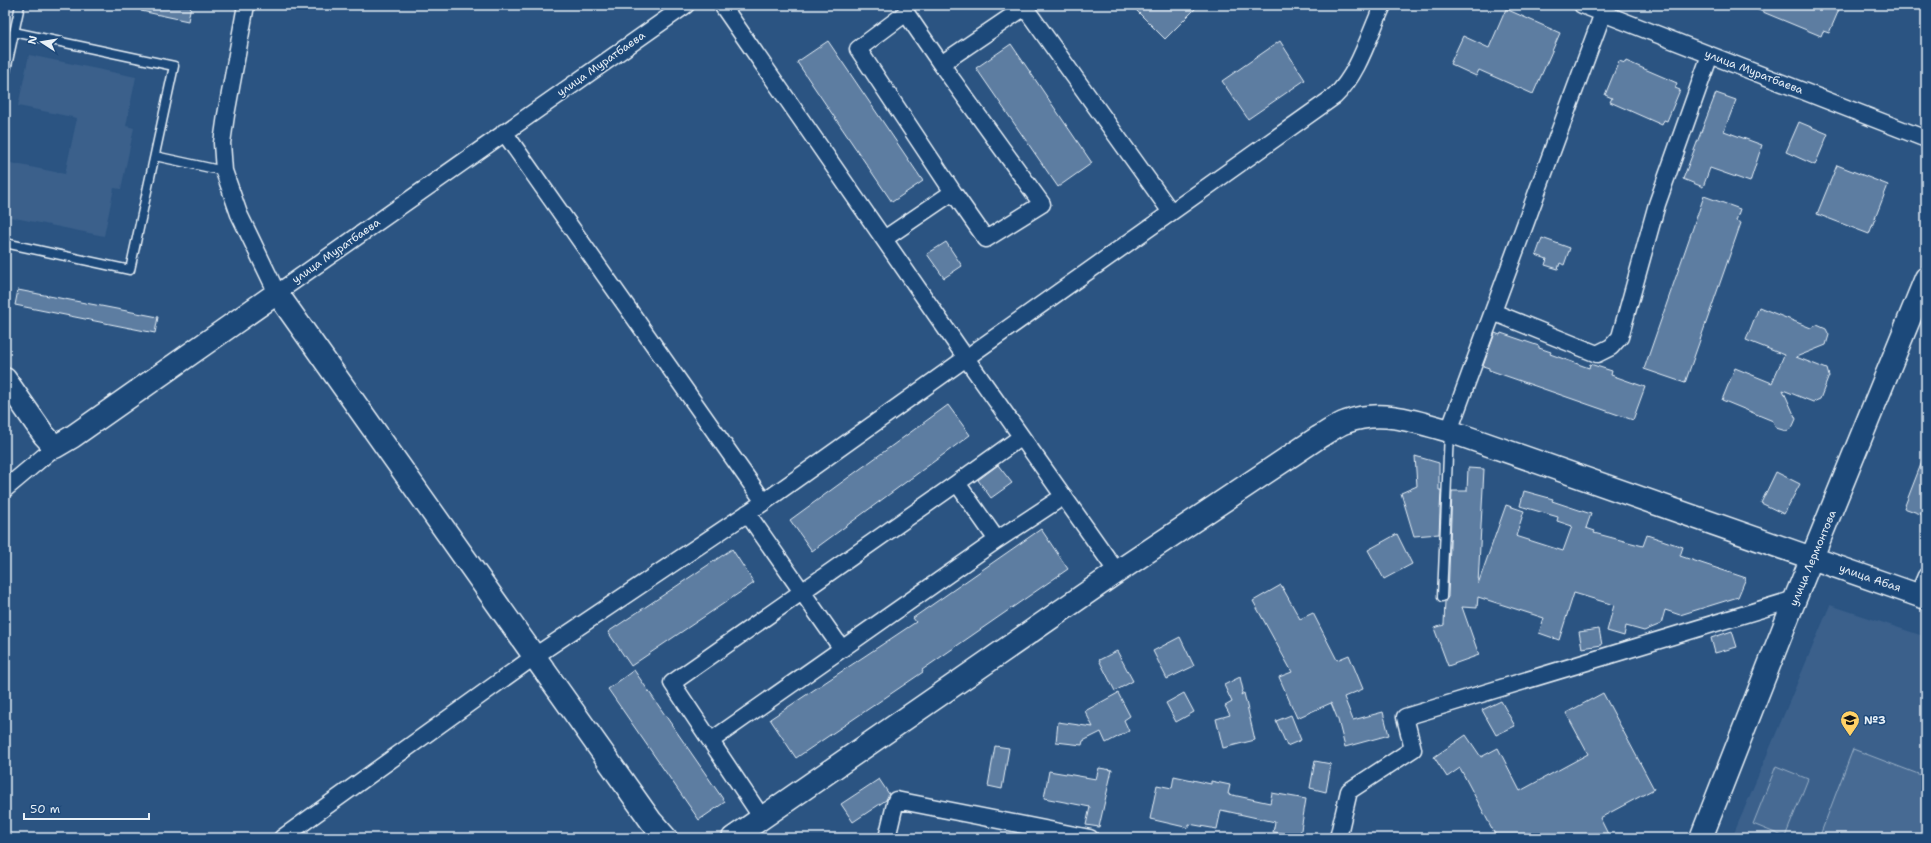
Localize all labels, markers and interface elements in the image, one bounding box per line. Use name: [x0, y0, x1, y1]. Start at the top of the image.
north arrow: [22, 22, 62, 62]
street label: улица Муратбаева: [554, 28, 648, 100]
text: N: [24, 34, 41, 46]
street label: улица Муратбаева: [1703, 46, 1806, 98]
street label: улица Муратбаева: [289, 215, 383, 287]
street label: улица Лермонтова: [1786, 508, 1840, 608]
street label: улица Абая: [1837, 560, 1903, 596]
school or university icon: №3: [1839, 709, 1861, 737]
place label: №3: [1864, 713, 1886, 728]
scale bar: [24, 795, 149, 821]
text: 50 m: [30, 801, 60, 817]

